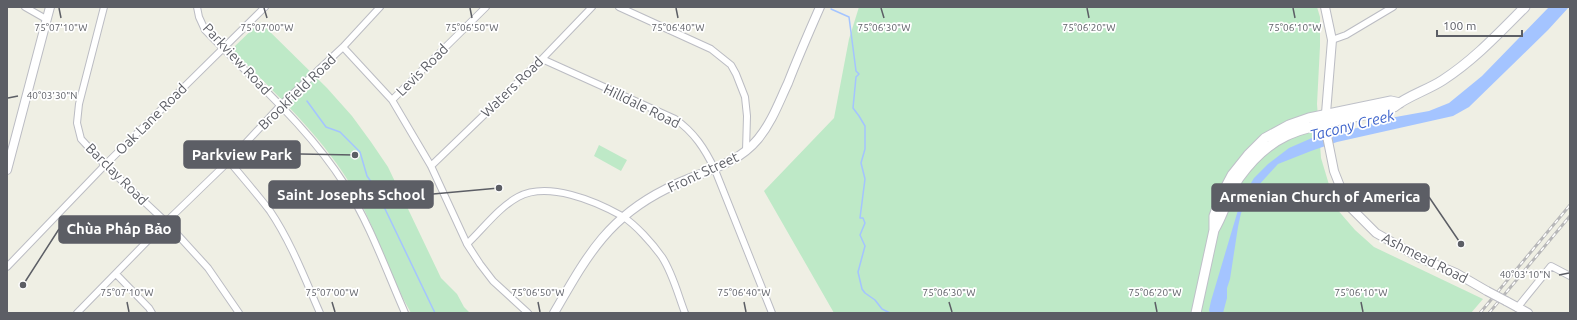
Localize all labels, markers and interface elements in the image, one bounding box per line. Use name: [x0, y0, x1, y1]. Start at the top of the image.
scale bar: [1437, 12, 1522, 38]
text: 100 m: [1443, 19, 1476, 32]
street label: Parkview Road: [200, 20, 274, 98]
text: 75°07'10"W: [35, 22, 87, 33]
text: 75°07'00"W: [241, 22, 293, 33]
text: 75°06'50"W: [446, 22, 498, 33]
text: 75°06'40"W: [652, 22, 704, 33]
text: 75°06'30"W: [858, 22, 910, 33]
text: 75°06'20"W: [1063, 22, 1115, 33]
text: 75°06'10"W: [1269, 22, 1321, 33]
street label: Levis Road: [393, 41, 451, 99]
street label: Brookfield Road: [255, 51, 339, 133]
street label: Waters Road: [478, 53, 546, 121]
street label: Oak Lane Road: [112, 80, 190, 158]
street label: Hilldale Road: [601, 81, 683, 131]
text: 40°03'30"N: [27, 90, 77, 101]
water label: Tacony Creek: [1308, 106, 1397, 144]
street label: Barclay Road: [83, 140, 151, 208]
callout: Parkview Park: [184, 141, 300, 168]
text: Parkview Park: [192, 146, 293, 163]
street label: Front Street: [665, 148, 741, 195]
callout: Saint Josephs School: [269, 181, 433, 208]
callout: Armenian Church of America: [1212, 184, 1429, 211]
text: Saint Josephs School: [277, 186, 425, 203]
text: Armenian Church of America: [1219, 188, 1421, 205]
callout: Chùa Pháp Bảo: [59, 216, 180, 243]
text: Chùa Pháp Bảo: [66, 220, 172, 237]
street label: Ashmead Road: [1379, 230, 1471, 286]
text: 40°03'10"N: [1500, 269, 1550, 280]
text: 75°07'10"W: [101, 287, 153, 298]
text: 75°07'00"W: [306, 287, 358, 298]
text: 75°06'50"W: [512, 287, 564, 298]
text: 75°06'40"W: [718, 287, 770, 298]
text: 75°06'30"W: [923, 287, 975, 298]
text: 75°06'20"W: [1129, 287, 1181, 298]
text: 75°06'10"W: [1335, 287, 1387, 298]

